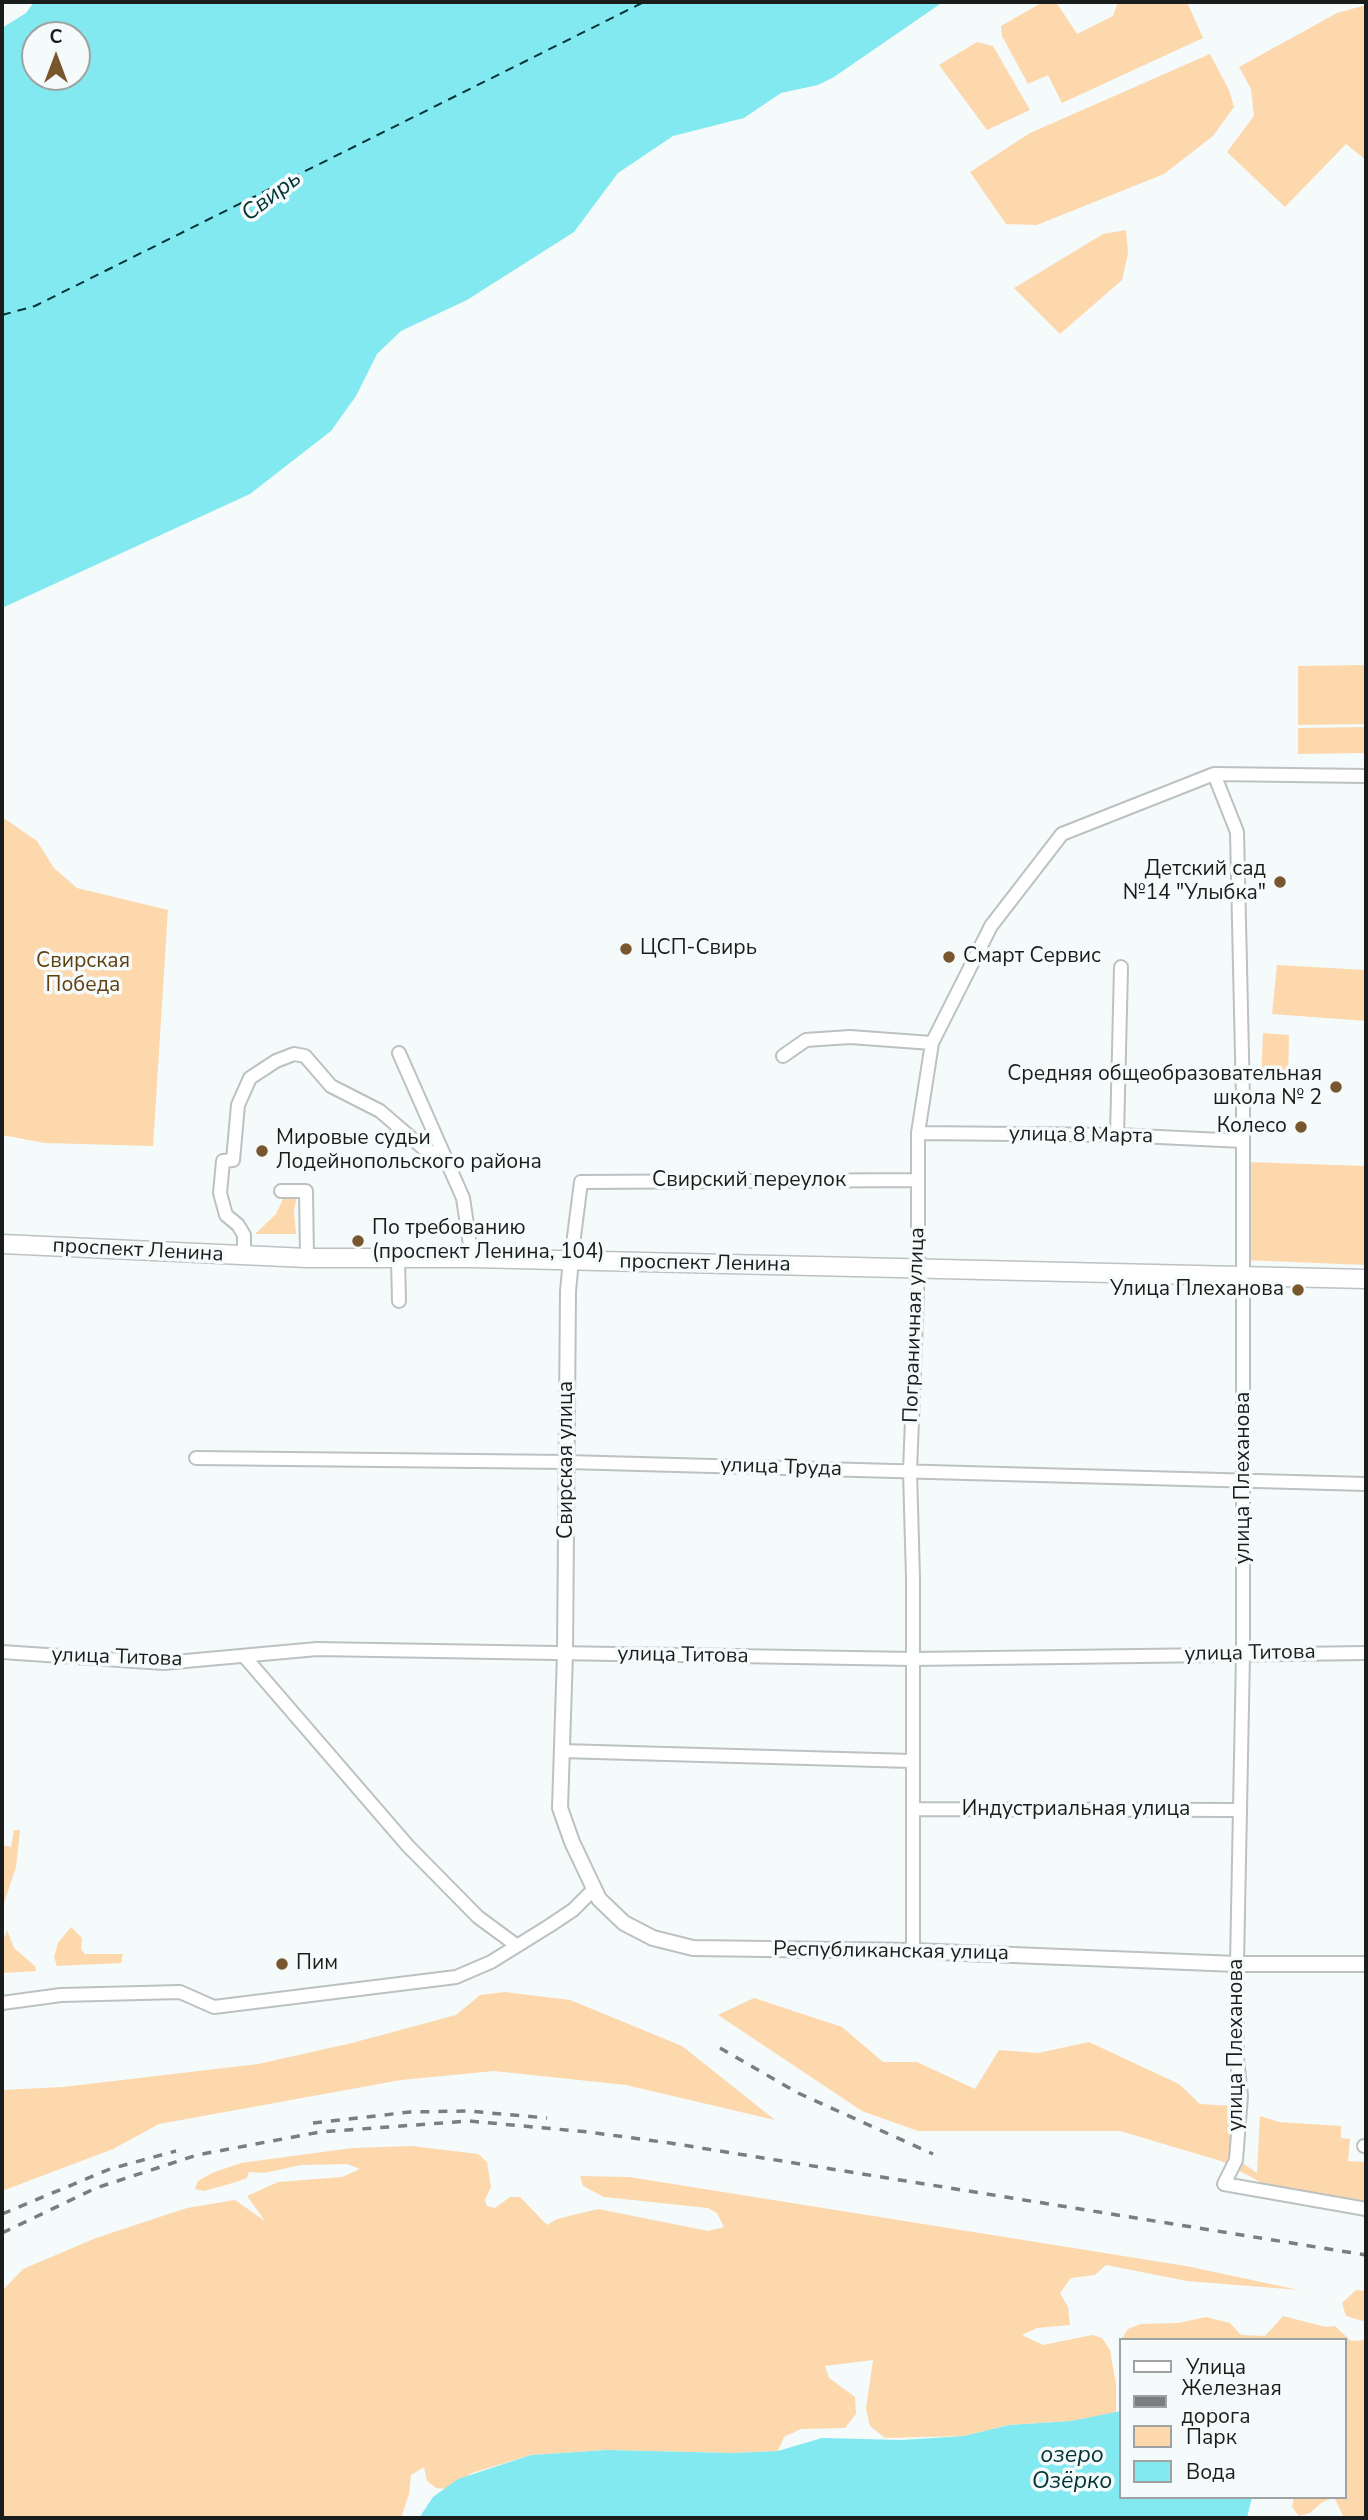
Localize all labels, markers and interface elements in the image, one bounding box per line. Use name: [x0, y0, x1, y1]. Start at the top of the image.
north arrow: [21, 21, 91, 91]
text: С: [50, 24, 62, 50]
water label: Свирь: [237, 166, 307, 228]
place label: Детский сад №14 "Улыбка": [1123, 857, 1266, 907]
marker: Детский сад №14 "Улыбка": [1272, 874, 1288, 890]
place label: ЦСП-Свирь: [640, 936, 757, 962]
marker: ЦСП-Свирь: [618, 941, 634, 957]
place label: Смарт Сервис: [963, 944, 1101, 970]
park label: Свирская Победа: [36, 949, 130, 999]
marker: Смарт Сервис: [941, 949, 957, 965]
place label: Средняя общеобразовательная школа № 2: [1007, 1062, 1322, 1112]
marker: Средняя общеобразовательная школа № 2: [1328, 1079, 1344, 1095]
place label: Колесо: [1217, 1114, 1287, 1140]
marker: Колесо: [1293, 1119, 1309, 1135]
street label: улица 8 Марта: [1009, 1122, 1153, 1150]
place label: Мировые судьи Лодейнопольского района: [276, 1126, 542, 1176]
marker: Мировые судьи Лодейнопольского района: [254, 1143, 270, 1159]
street label: Свирский переулок: [652, 1168, 846, 1194]
place label: По требованию (проспект Ленина, 104): [372, 1216, 604, 1266]
street label: Пограничная улица: [899, 1227, 931, 1423]
marker: По требованию (проспект Ленина, 104): [350, 1233, 366, 1249]
street label: проспект Ленина: [52, 1234, 224, 1268]
street label: проспект Ленина: [619, 1250, 791, 1278]
place label: Улица Плеханова: [1110, 1277, 1284, 1303]
marker: Улица Плеханова: [1290, 1282, 1306, 1298]
street label: Свирская улица: [554, 1381, 580, 1539]
street label: улица Плеханова: [1231, 1392, 1257, 1564]
street label: улица Труда: [720, 1453, 842, 1483]
street label: улица Титова: [1184, 1640, 1316, 1668]
street label: улица Титова: [617, 1642, 749, 1670]
street label: улица Титова: [51, 1643, 183, 1673]
street label: Индустриальная улица: [962, 1797, 1190, 1823]
street label: Республиканская улица: [773, 1937, 1009, 1967]
place label: Пим: [296, 1951, 338, 1977]
marker: Пим: [274, 1956, 290, 1972]
street label: улица Плеханова: [1224, 1959, 1250, 2131]
legend: [1120, 2338, 1347, 2499]
text: Улица: [1186, 2353, 1246, 2381]
text: Железная дорога: [1181, 2374, 1282, 2430]
text: Парк: [1186, 2423, 1237, 2451]
water label: озеро Озёрко: [1032, 2442, 1112, 2496]
text: Вода: [1186, 2458, 1236, 2486]

